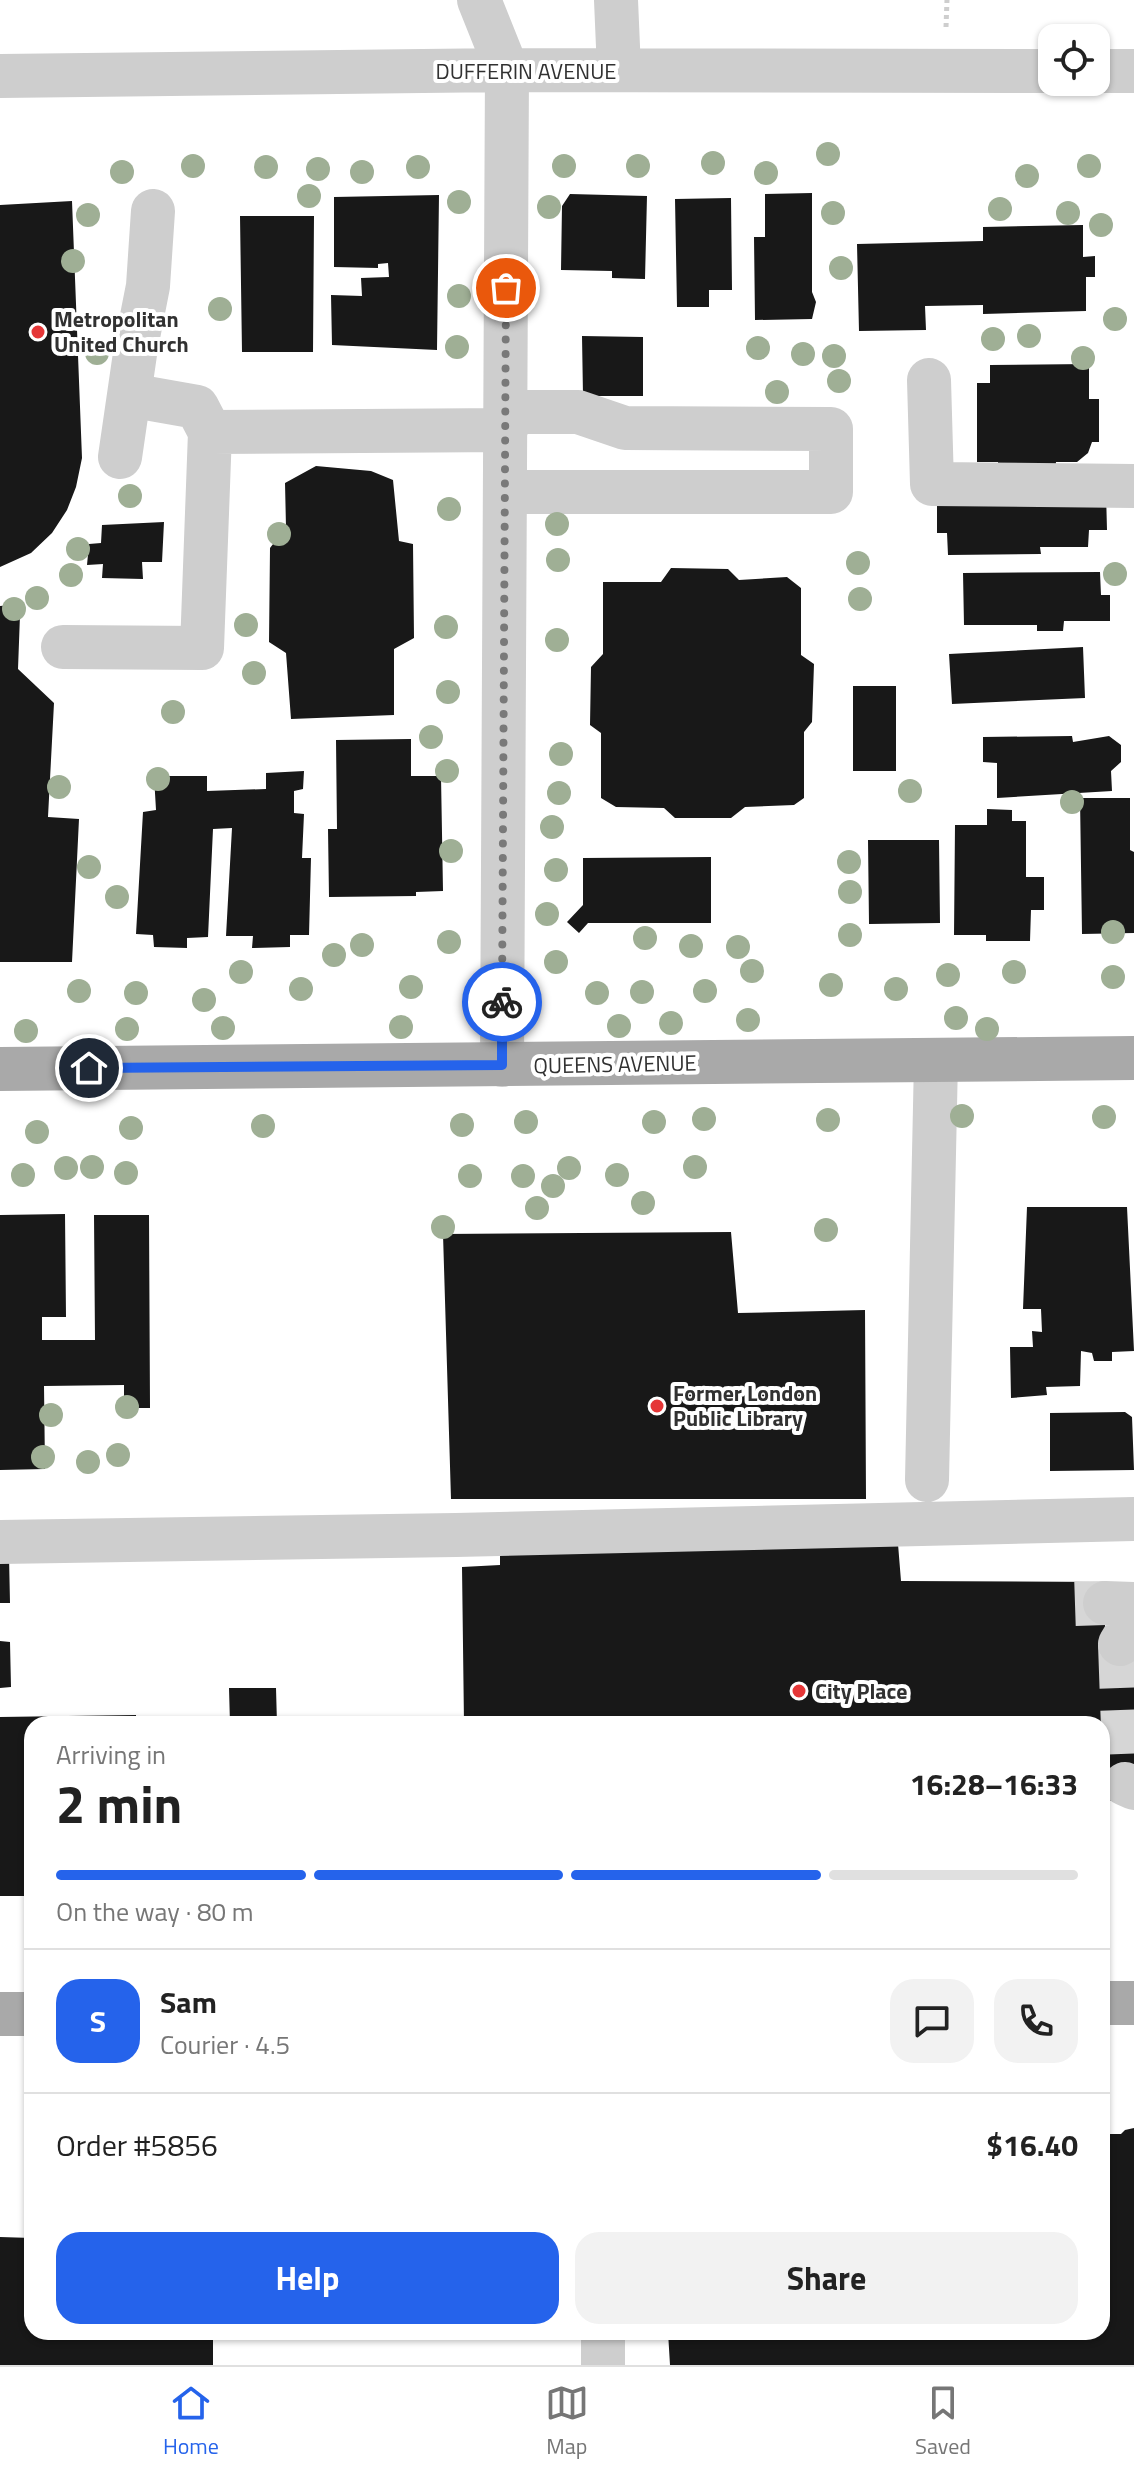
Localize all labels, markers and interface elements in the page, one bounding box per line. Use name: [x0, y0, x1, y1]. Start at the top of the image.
map controls: [1038, 24, 1110, 96]
button: locate: [1038, 24, 1110, 96]
street label: DUFFERIN AVENUE: [435, 54, 617, 88]
pin: [472, 254, 540, 322]
icon: bag: [484, 266, 528, 310]
place label: Metropolitan United Church: [54, 302, 189, 361]
marker: Metropolitan United Church: [29, 323, 47, 341]
courier: [462, 962, 542, 1042]
icon: bike: [480, 980, 524, 1024]
pin: [55, 1034, 123, 1102]
icon: home: [67, 1046, 111, 1090]
street label: QUEENS AVENUE: [533, 1046, 697, 1082]
place label: Former London Public Library: [673, 1376, 817, 1435]
marker: Former London Public Library: [648, 1397, 666, 1415]
place label: City Place: [815, 1674, 908, 1708]
marker: City Place: [790, 1682, 808, 1700]
text: Arriving in: [56, 1735, 166, 1774]
text: 16:28–16:33: [910, 1761, 1078, 1807]
text: 2 min: [56, 1764, 182, 1843]
text: On the way · 80 m: [56, 1892, 254, 1931]
text: Sam: [160, 1979, 217, 2025]
button: chat: [890, 1979, 974, 2063]
button: phone: [994, 1979, 1078, 2063]
text: S: [90, 1998, 106, 2044]
text: Courier · 4.5: [160, 2025, 290, 2064]
text: Order #5856: [56, 2122, 218, 2168]
text: $16.40: [986, 2122, 1078, 2168]
button: Help: [56, 2232, 559, 2324]
button: Share: [575, 2232, 1078, 2324]
tab: Home: [163, 2381, 219, 2463]
tab: Map: [545, 2381, 589, 2463]
tab: Saved: [915, 2381, 971, 2463]

